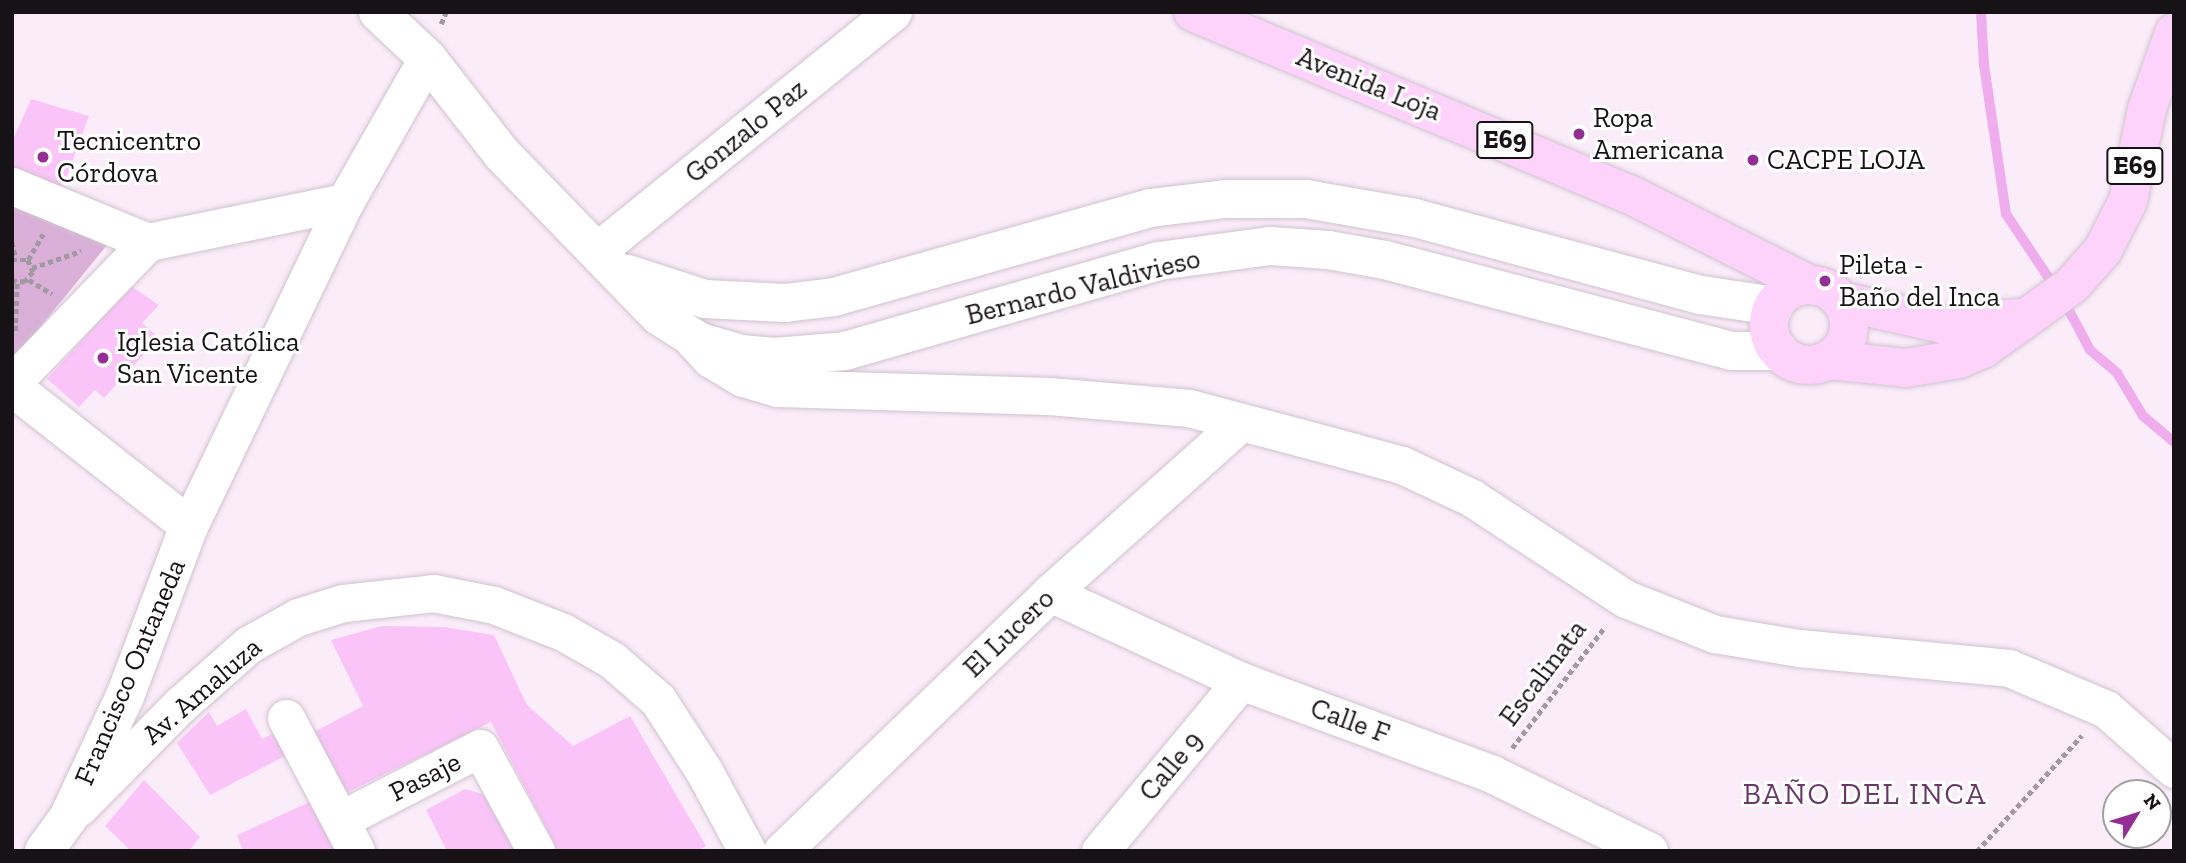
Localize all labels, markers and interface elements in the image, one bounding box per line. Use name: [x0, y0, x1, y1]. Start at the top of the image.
street label: Avenida Loja: [1292, 40, 1446, 128]
street label: Gonzalo Paz: [678, 72, 814, 190]
place label: Ropa Americana: [1593, 101, 1724, 167]
road number: E69: [1475, 118, 1535, 162]
place label: Tecnicentro Córdova: [57, 124, 201, 190]
marker: Ropa Americana: [1571, 126, 1587, 142]
place label: CACPE LOJA: [1767, 143, 1925, 177]
road number: E69: [2105, 144, 2165, 188]
marker: Tecnicentro Córdova: [35, 149, 51, 165]
marker: CACPE LOJA: [1745, 152, 1761, 168]
street label: Bernardo Valdivieso: [962, 242, 1204, 332]
place label: Pileta - Baño del Inca: [1839, 248, 2000, 314]
marker: Pileta - Baño del Inca: [1817, 273, 1833, 289]
place label: Iglesia Católica San Vicente: [117, 325, 299, 391]
marker: Iglesia Católica San Vicente: [95, 350, 111, 366]
street label: Francisco Ontaneda: [67, 554, 193, 790]
street label: El Lucero: [957, 582, 1061, 684]
street label: Escalinata: [1492, 613, 1594, 733]
street label: Av. Amaluza: [135, 630, 269, 752]
street label: Calle F: [1306, 691, 1394, 751]
street label: Calle 9: [1132, 724, 1210, 808]
street label: Pasaje: [384, 745, 466, 809]
district label: BAÑO DEL INCA: [1744, 776, 1986, 812]
north arrow: [2102, 779, 2172, 849]
text: N: [2139, 789, 2166, 815]

